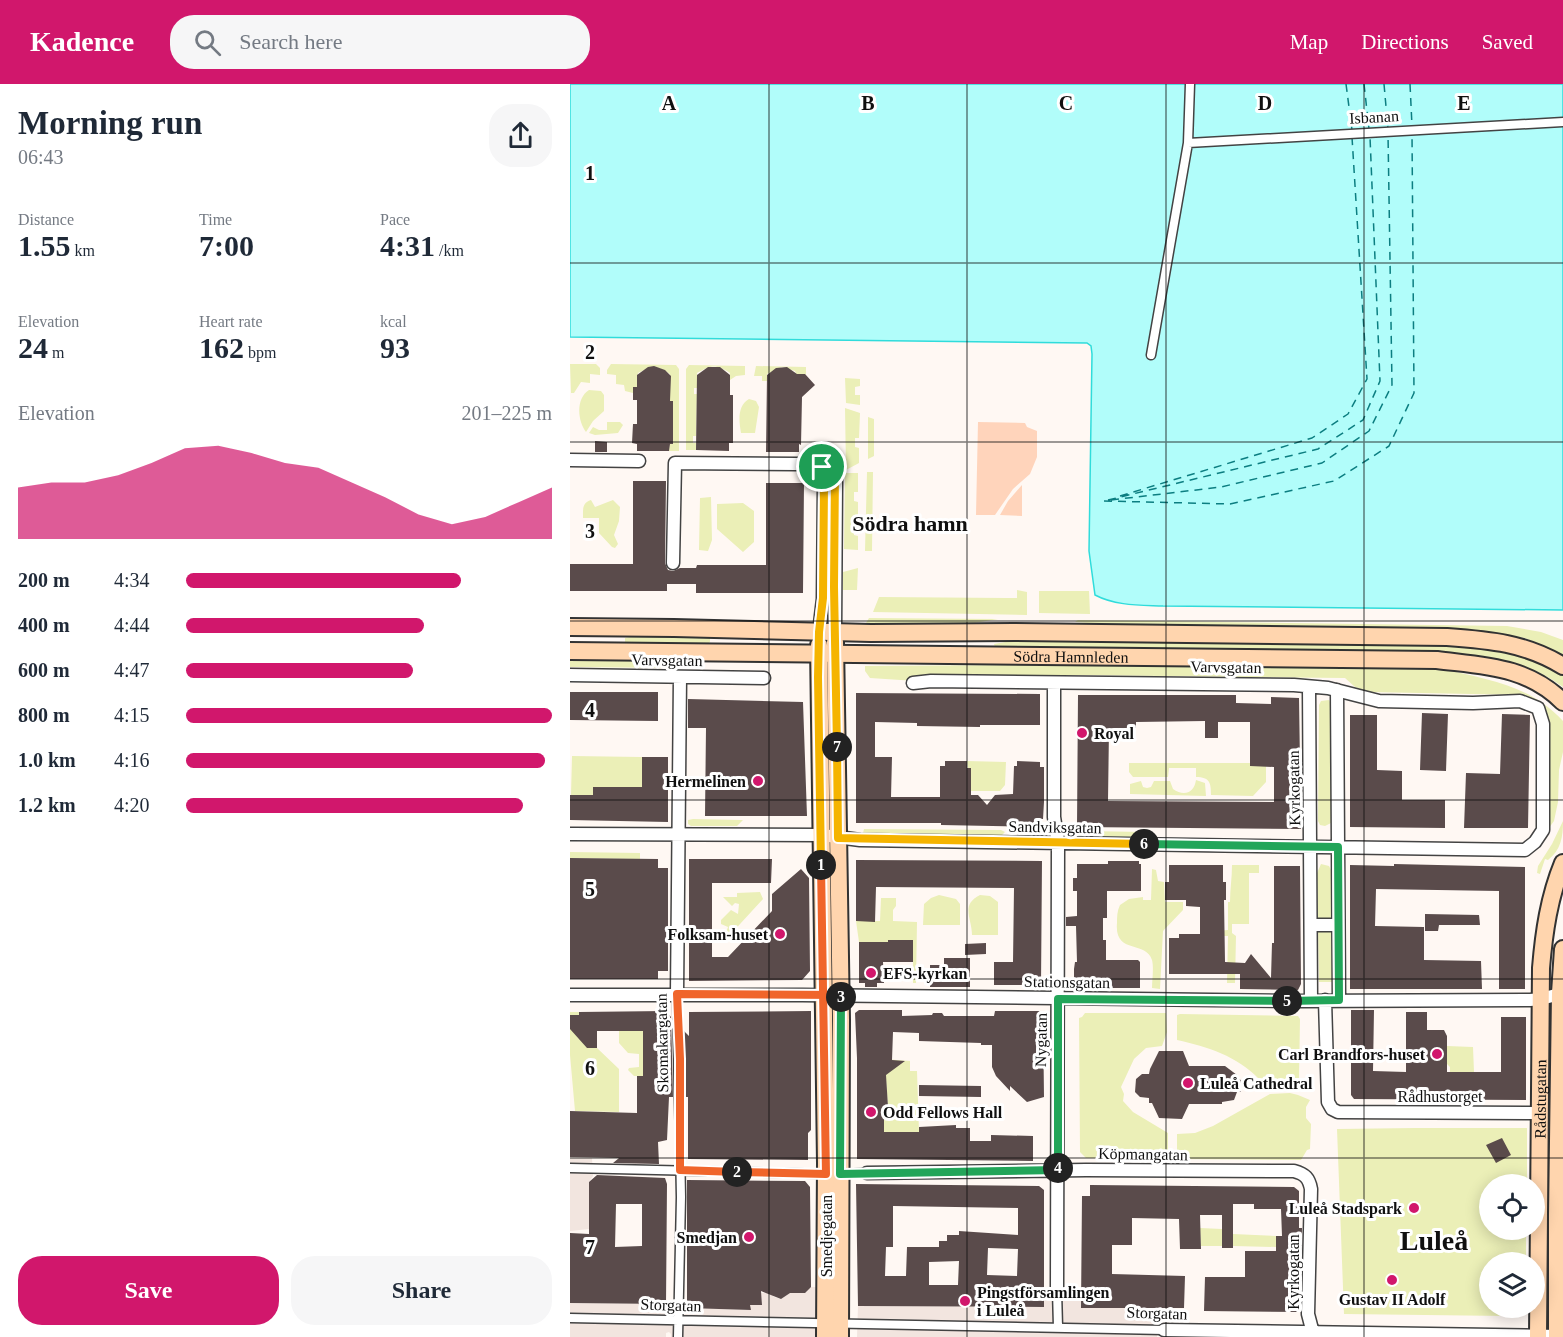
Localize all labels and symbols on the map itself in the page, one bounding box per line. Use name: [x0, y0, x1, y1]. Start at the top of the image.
text: A: [662, 92, 677, 114]
text: B: [861, 92, 875, 114]
text: C: [1059, 92, 1073, 114]
text: D: [1258, 92, 1272, 114]
text: E: [1457, 92, 1471, 114]
street label: Isbanan: [1349, 107, 1399, 127]
text: 1: [585, 162, 595, 184]
text: 2: [585, 341, 595, 363]
pin: [796, 441, 847, 492]
district label: Södra hamn: [852, 511, 968, 536]
text: 3: [585, 520, 595, 542]
street label: Södra Hamnleden: [1013, 647, 1129, 665]
street label: Varvsgatan: [631, 651, 703, 670]
street label: Varvsgatan: [1190, 658, 1262, 677]
text: 4: [585, 699, 595, 721]
place label: Royal: [1094, 725, 1135, 743]
marker: Royal: [1075, 726, 1089, 740]
pin: 7: [822, 732, 852, 762]
street label: Kyrkogatan: [1285, 750, 1304, 826]
place label: Hermelinen: [665, 773, 746, 790]
marker: Hermelinen: [751, 774, 765, 788]
street label: Sandviksgatan: [1008, 818, 1102, 837]
pin: 6: [1129, 829, 1159, 859]
pin: 1: [806, 850, 836, 880]
text: 5: [585, 878, 595, 900]
place label: Folksam-huset: [668, 926, 769, 943]
marker: Folksam-huset: [773, 927, 787, 941]
place label: EFS-kyrkan: [883, 965, 968, 983]
marker: EFS-kyrkan: [864, 966, 878, 980]
street label: Stationsgatan: [1024, 973, 1110, 992]
pin: 3: [826, 982, 856, 1012]
pin: 5: [1272, 986, 1302, 1016]
street label: Skomakargatan: [653, 993, 672, 1093]
street label: Nygatan: [1032, 1013, 1051, 1067]
place label: Carl Brandfors-huset: [1278, 1046, 1426, 1063]
marker: Carl Brandfors-huset: [1430, 1047, 1444, 1061]
text: 6: [585, 1057, 595, 1079]
street label: Rådstugatan: [1531, 1059, 1550, 1139]
place label: Luleå Cathedral: [1200, 1075, 1313, 1092]
marker: Luleå Cathedral: [1181, 1076, 1195, 1090]
street label: Rådhustorget: [1397, 1088, 1483, 1106]
place label: Odd Fellows Hall: [883, 1104, 1003, 1121]
marker: Odd Fellows Hall: [864, 1105, 878, 1119]
street label: Köpmangatan: [1098, 1145, 1188, 1164]
pin: 4: [1043, 1153, 1073, 1183]
pin: 2: [722, 1157, 752, 1187]
street label: Smedjegatan: [818, 1195, 836, 1277]
place label: Luleå Stadspark: [1289, 1200, 1402, 1218]
marker: Luleå Stadspark: [1407, 1201, 1421, 1215]
district label: Luleå: [1400, 1225, 1468, 1256]
place label: Smedjan: [677, 1229, 737, 1247]
marker: Smedjan: [742, 1230, 756, 1244]
street label: Kyrkogatan: [1285, 1234, 1303, 1310]
text: 7: [585, 1236, 595, 1258]
marker: Gustav II Adolf: [1385, 1273, 1399, 1287]
place label: Pingstförsamlingen i Luleå: [977, 1284, 1110, 1319]
place label: Gustav II Adolf: [1339, 1291, 1446, 1308]
marker: Pingstförsamlingen i Luleå: [958, 1294, 972, 1308]
street label: Storgatan: [640, 1295, 702, 1316]
street label: Storgatan: [1126, 1303, 1188, 1324]

